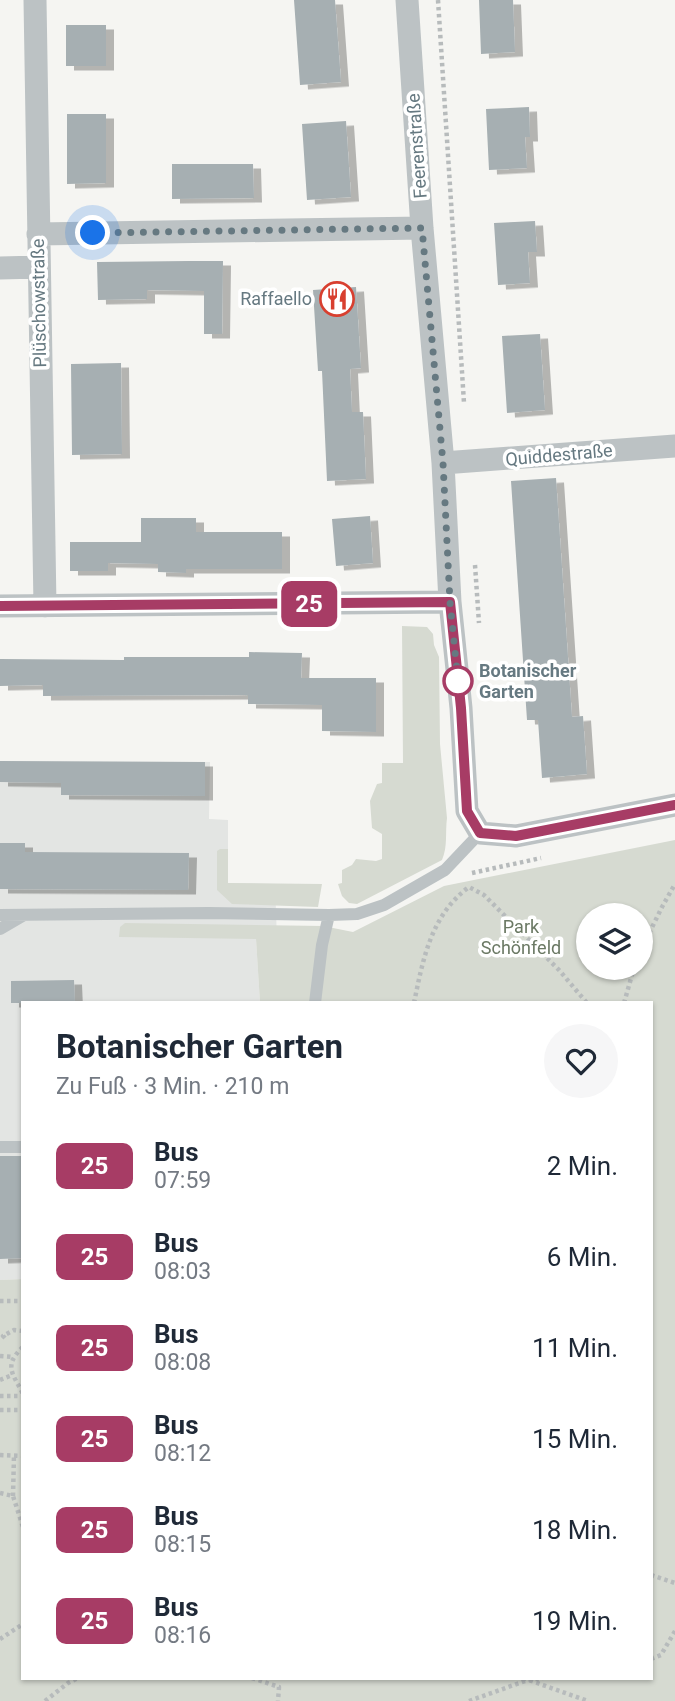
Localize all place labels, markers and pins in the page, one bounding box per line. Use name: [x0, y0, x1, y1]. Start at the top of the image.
restaurant icon: Raffaello: [318, 280, 356, 318]
place label: Raffaello: [240, 288, 312, 309]
place label: Botanischer Garten: [479, 660, 577, 702]
marker: Botanischer Garten: [443, 666, 473, 696]

